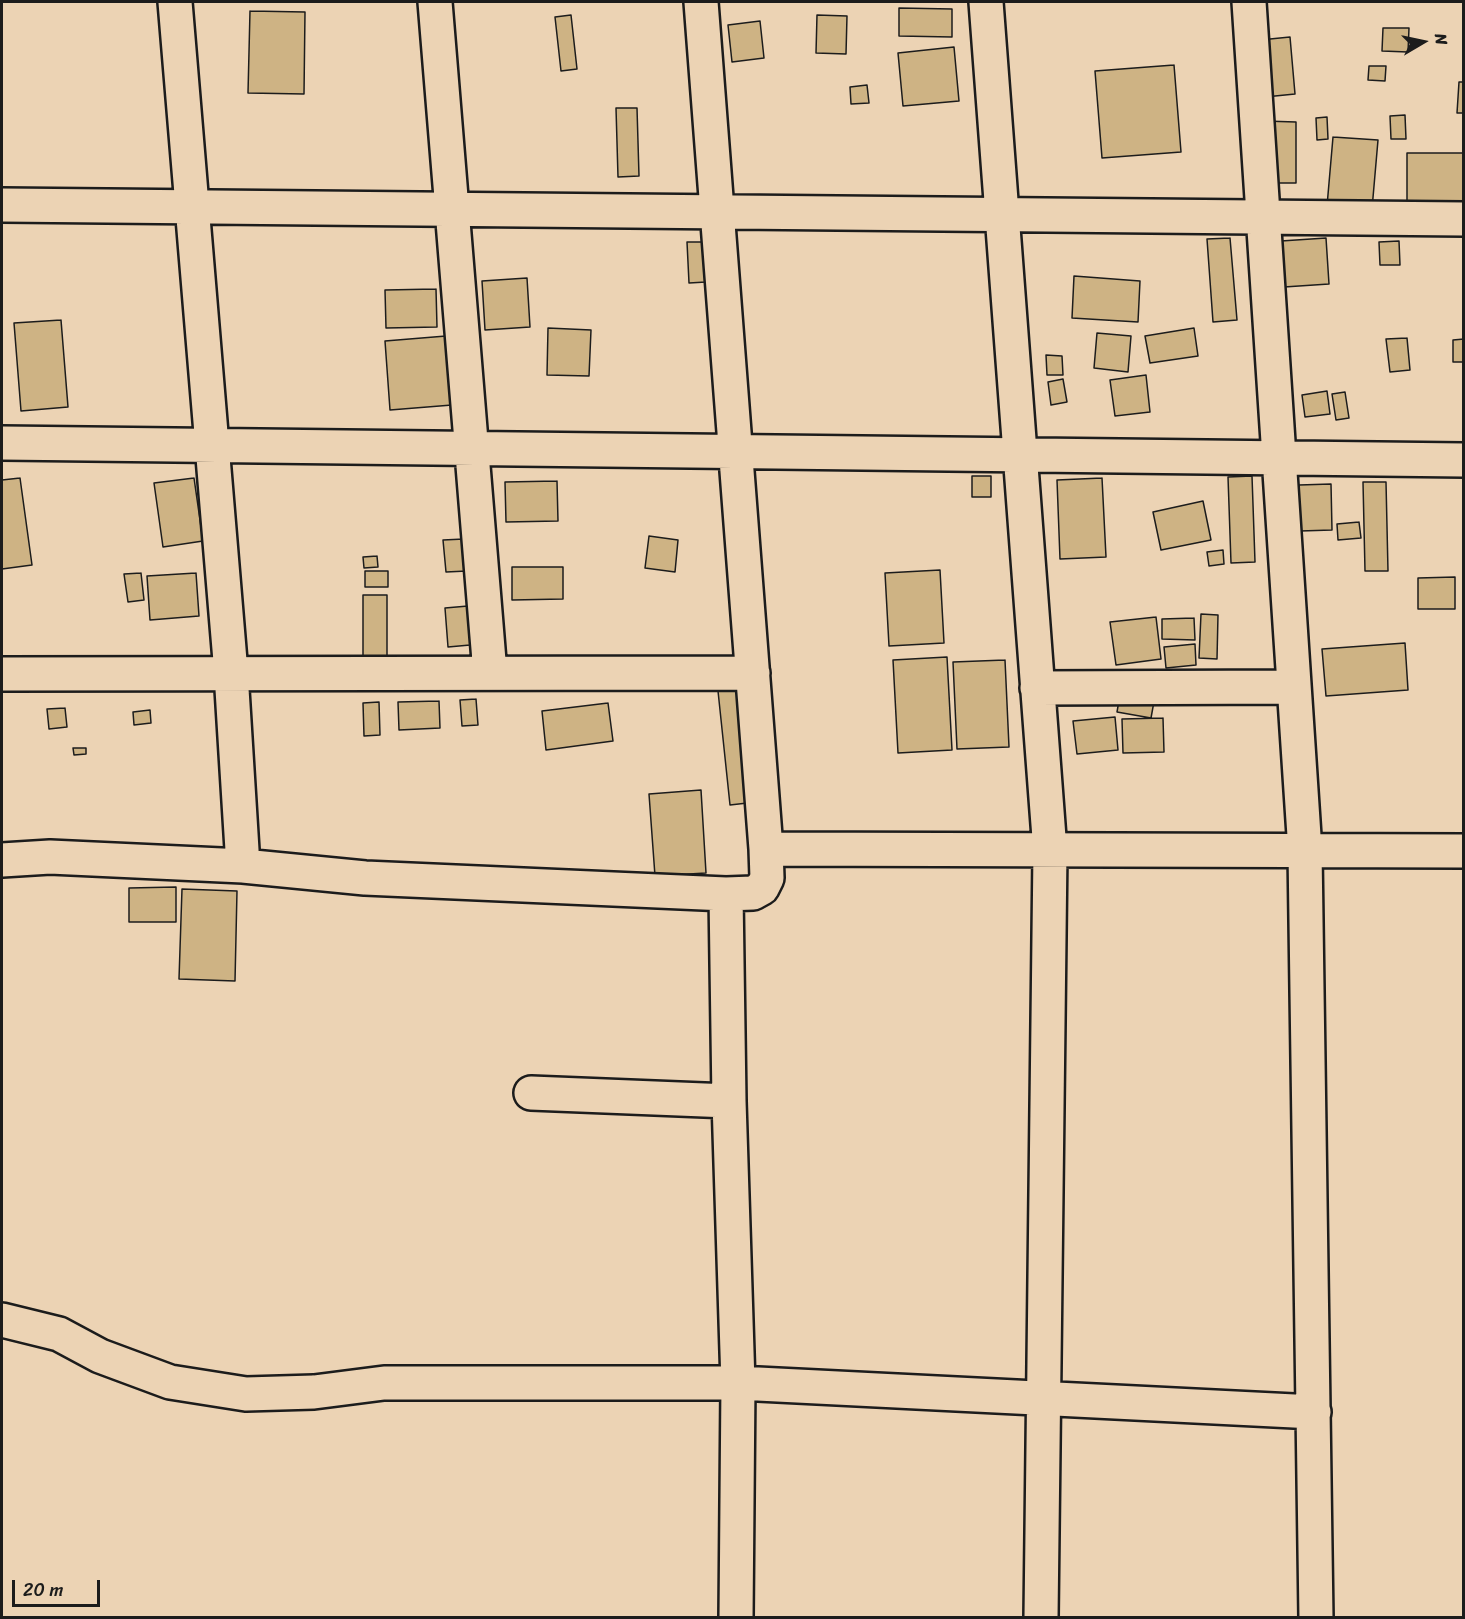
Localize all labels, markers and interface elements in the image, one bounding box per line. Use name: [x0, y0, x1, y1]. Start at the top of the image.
north arrow: [1393, 12, 1453, 72]
text: N: [1426, 31, 1456, 47]
scale bar: [15, 1568, 104, 1606]
text: 20 m: [23, 1574, 63, 1606]

